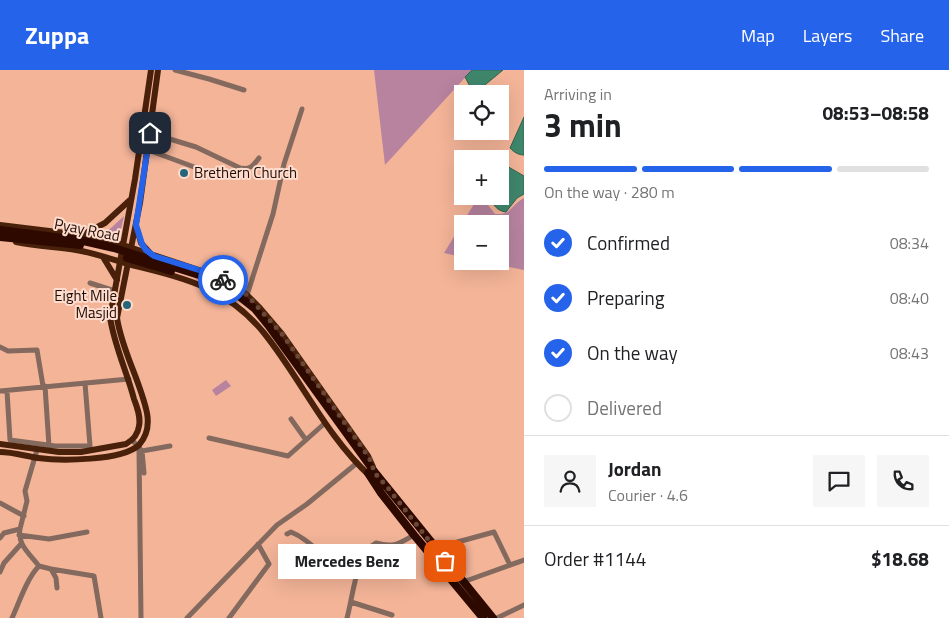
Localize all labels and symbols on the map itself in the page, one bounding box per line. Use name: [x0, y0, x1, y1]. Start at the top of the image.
pin: [129, 112, 171, 154]
place label: Brethern Church: [194, 161, 297, 184]
marker: Brethern Church: [178, 167, 190, 179]
street label: Pyay Road: [52, 212, 122, 247]
courier: [198, 255, 248, 305]
place label: Eight Mile Masjid: [54, 284, 117, 324]
marker: Eight Mile Masjid: [121, 299, 133, 311]
pin: [424, 540, 466, 582]
callout: Mercedes Benz: [278, 544, 415, 578]

